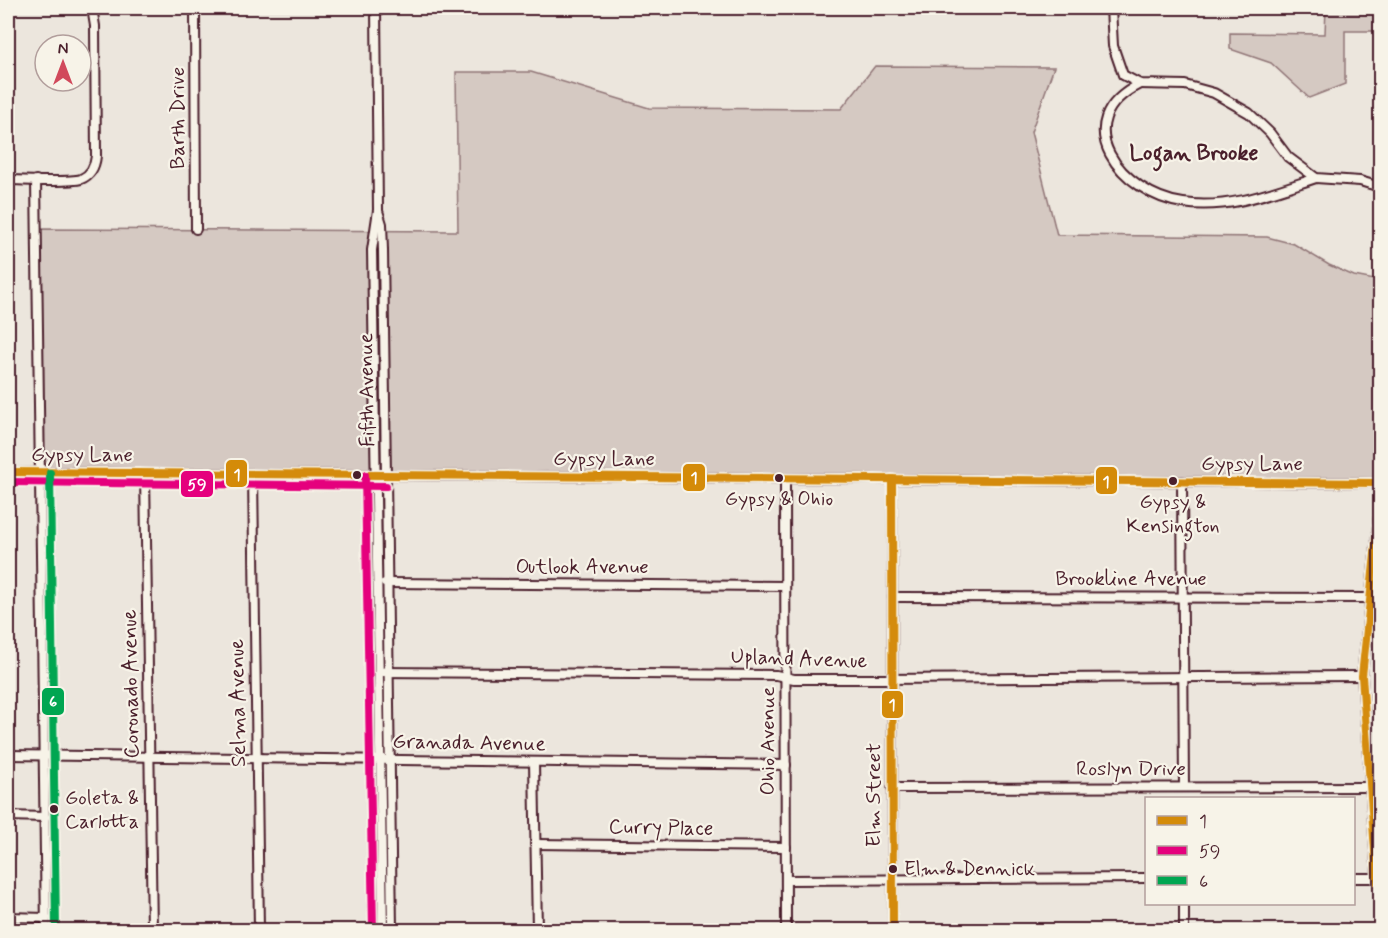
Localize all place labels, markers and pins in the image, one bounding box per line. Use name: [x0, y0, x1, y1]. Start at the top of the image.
unlabelled marker: [351, 469, 363, 481]
marker: Gypsy & Ohio: [773, 472, 785, 484]
marker: Gypsy & Kensington: [1167, 475, 1179, 487]
place label: Gypsy & Ohio: [725, 486, 833, 513]
place label: Gypsy & Kensington: [1126, 489, 1220, 542]
place label: Goleta & Carlotta: [65, 785, 139, 836]
marker: Goleta & Carlotta: [48, 803, 60, 815]
place label: Elm & Dennick: [904, 856, 1035, 883]
marker: Elm & Dennick: [887, 863, 899, 875]

